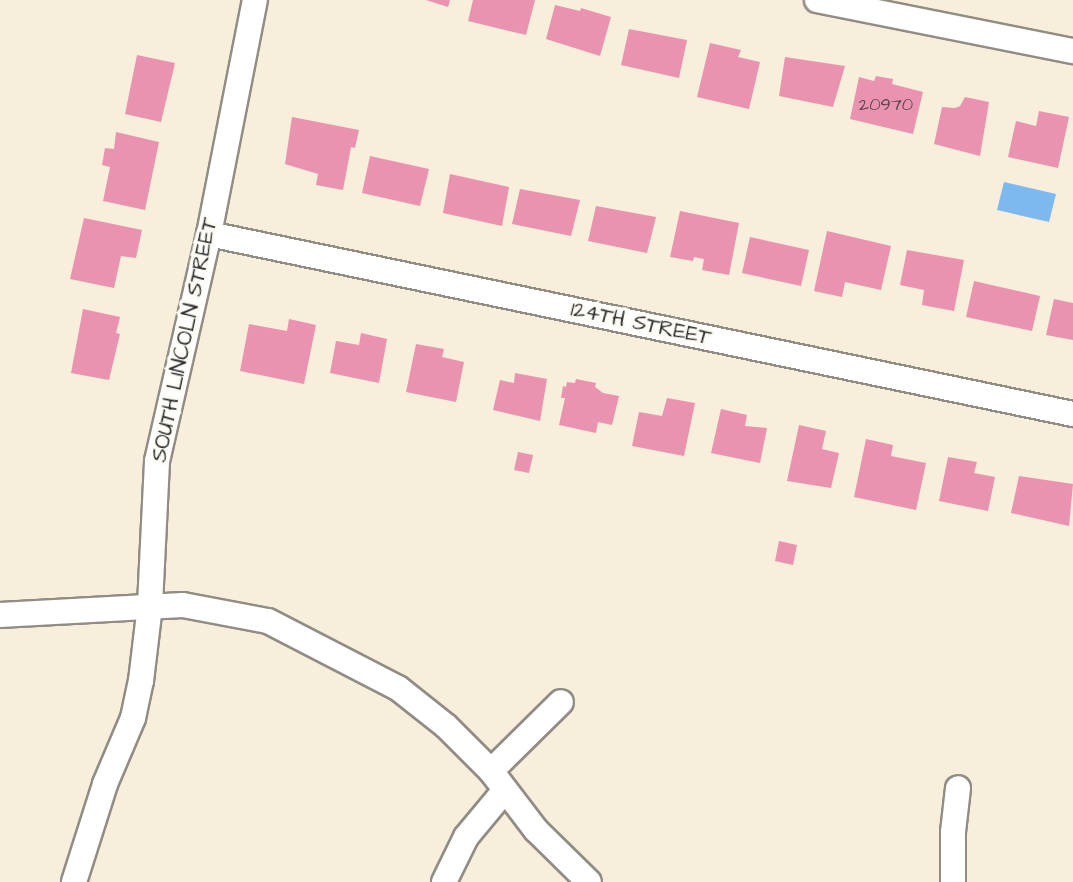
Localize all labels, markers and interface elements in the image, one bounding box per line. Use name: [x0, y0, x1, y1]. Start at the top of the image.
house number: 20970: [859, 94, 913, 116]
street label: SOUTH LINCOLN STREET: [147, 216, 223, 464]
street label: 124TH STREET: [569, 297, 713, 351]

